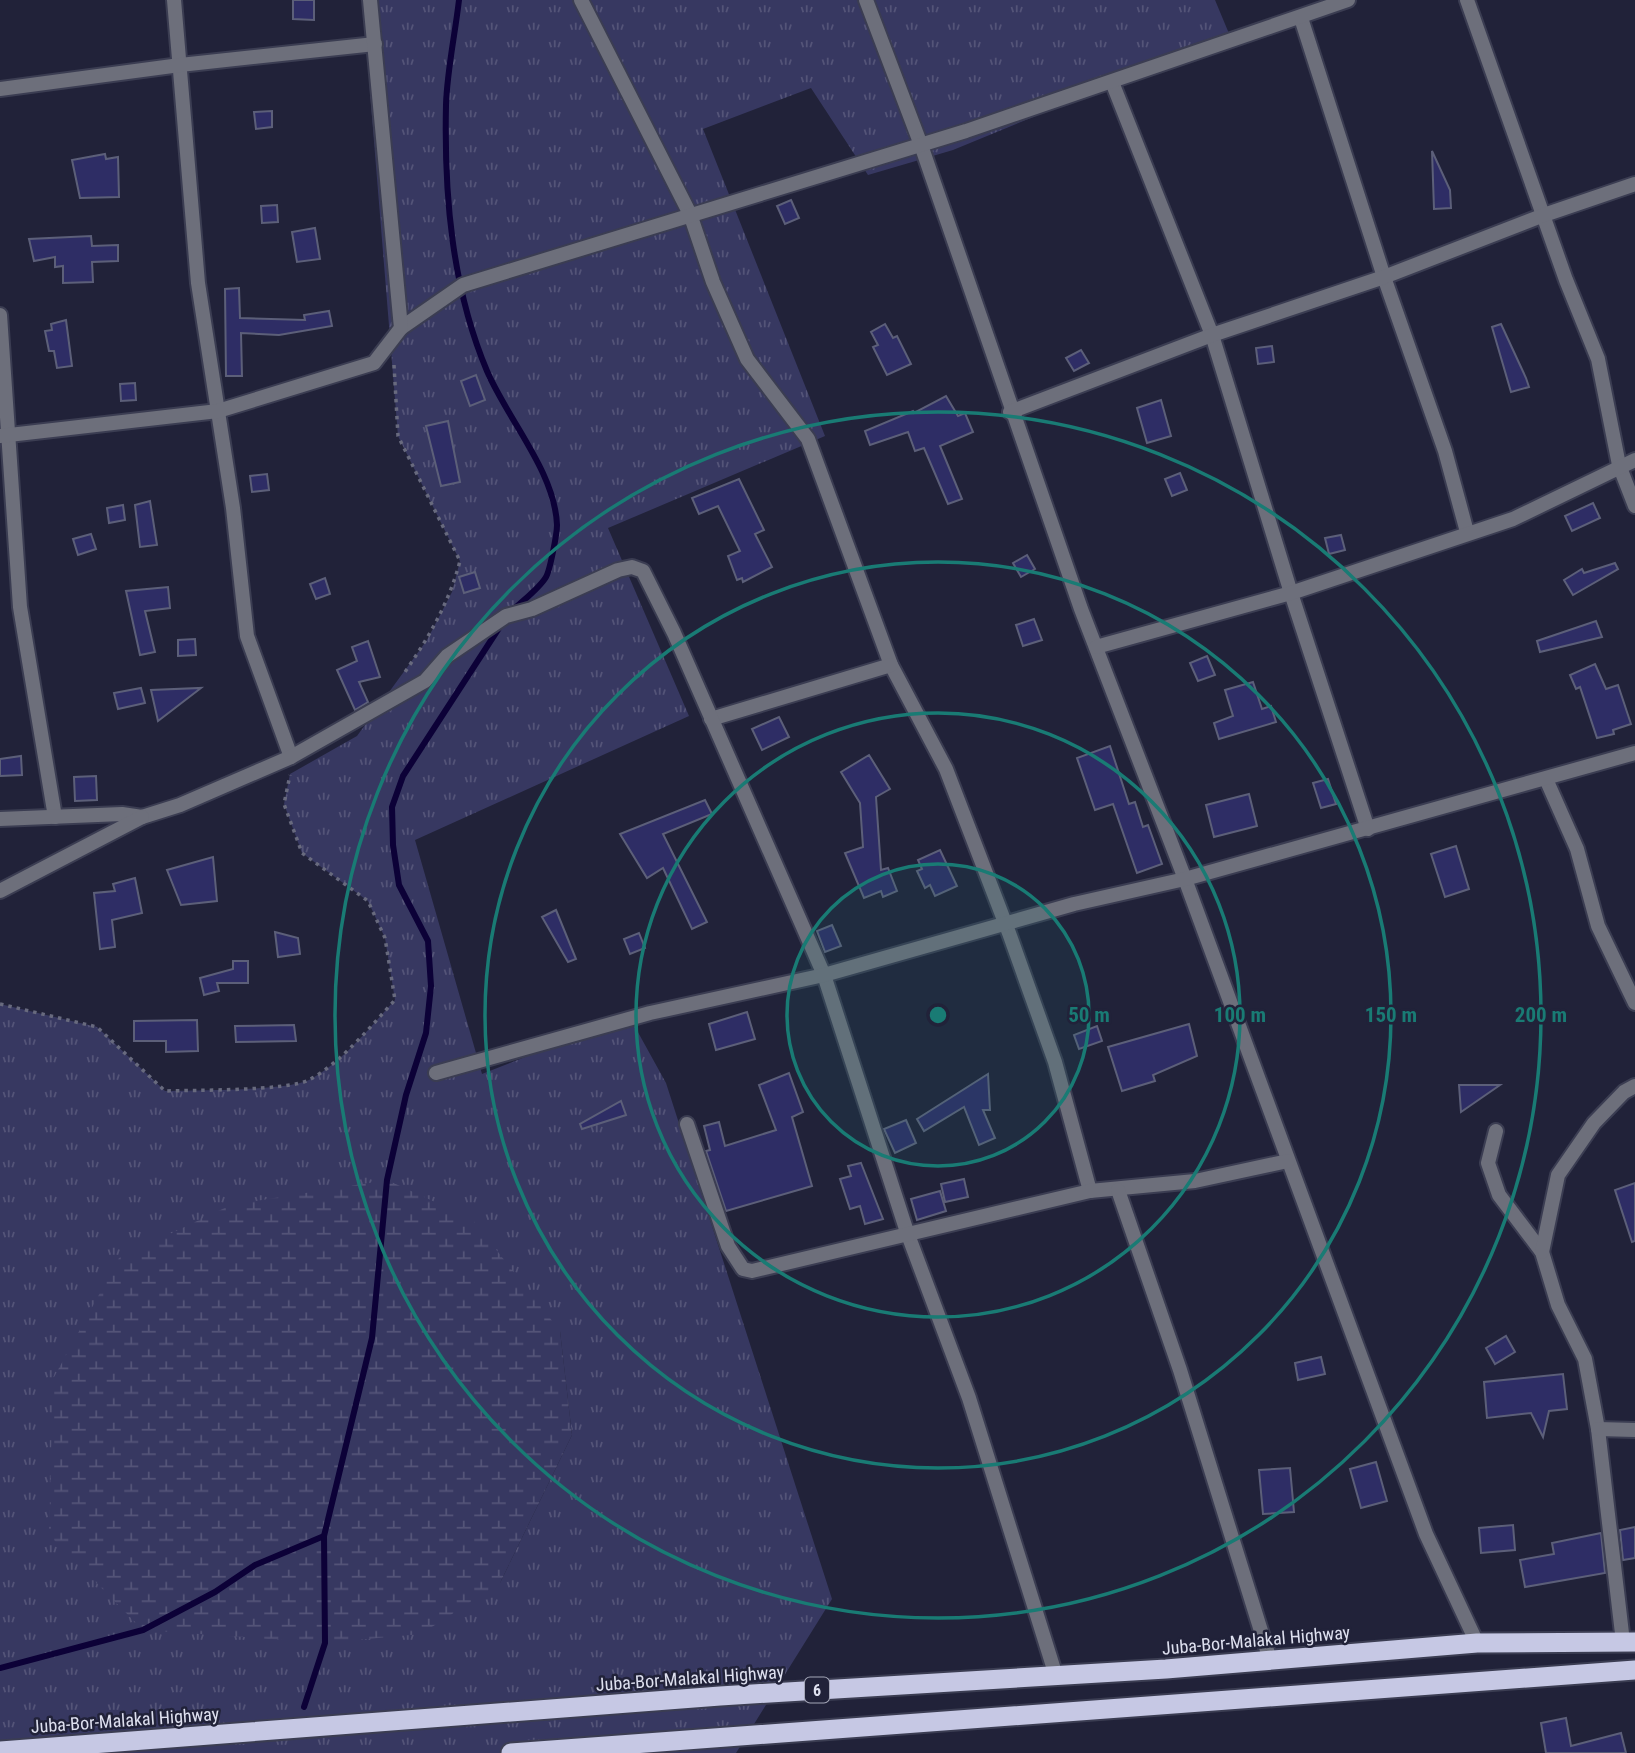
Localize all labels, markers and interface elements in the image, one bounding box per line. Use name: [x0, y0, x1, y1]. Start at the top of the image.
centre of rings: [926, 1003, 950, 1027]
text: 50 m: [1068, 1003, 1110, 1027]
text: 100 m: [1214, 1003, 1266, 1027]
text: 150 m: [1365, 1003, 1417, 1027]
text: 200 m: [1515, 1003, 1567, 1027]
street label: Juba-Bor-Malakal Highway: [1161, 1621, 1351, 1659]
street label: Juba-Bor-Malakal Highway: [595, 1661, 785, 1695]
road number: 6: [805, 1678, 829, 1702]
street label: Juba-Bor-Malakal Highway: [30, 1703, 220, 1737]

